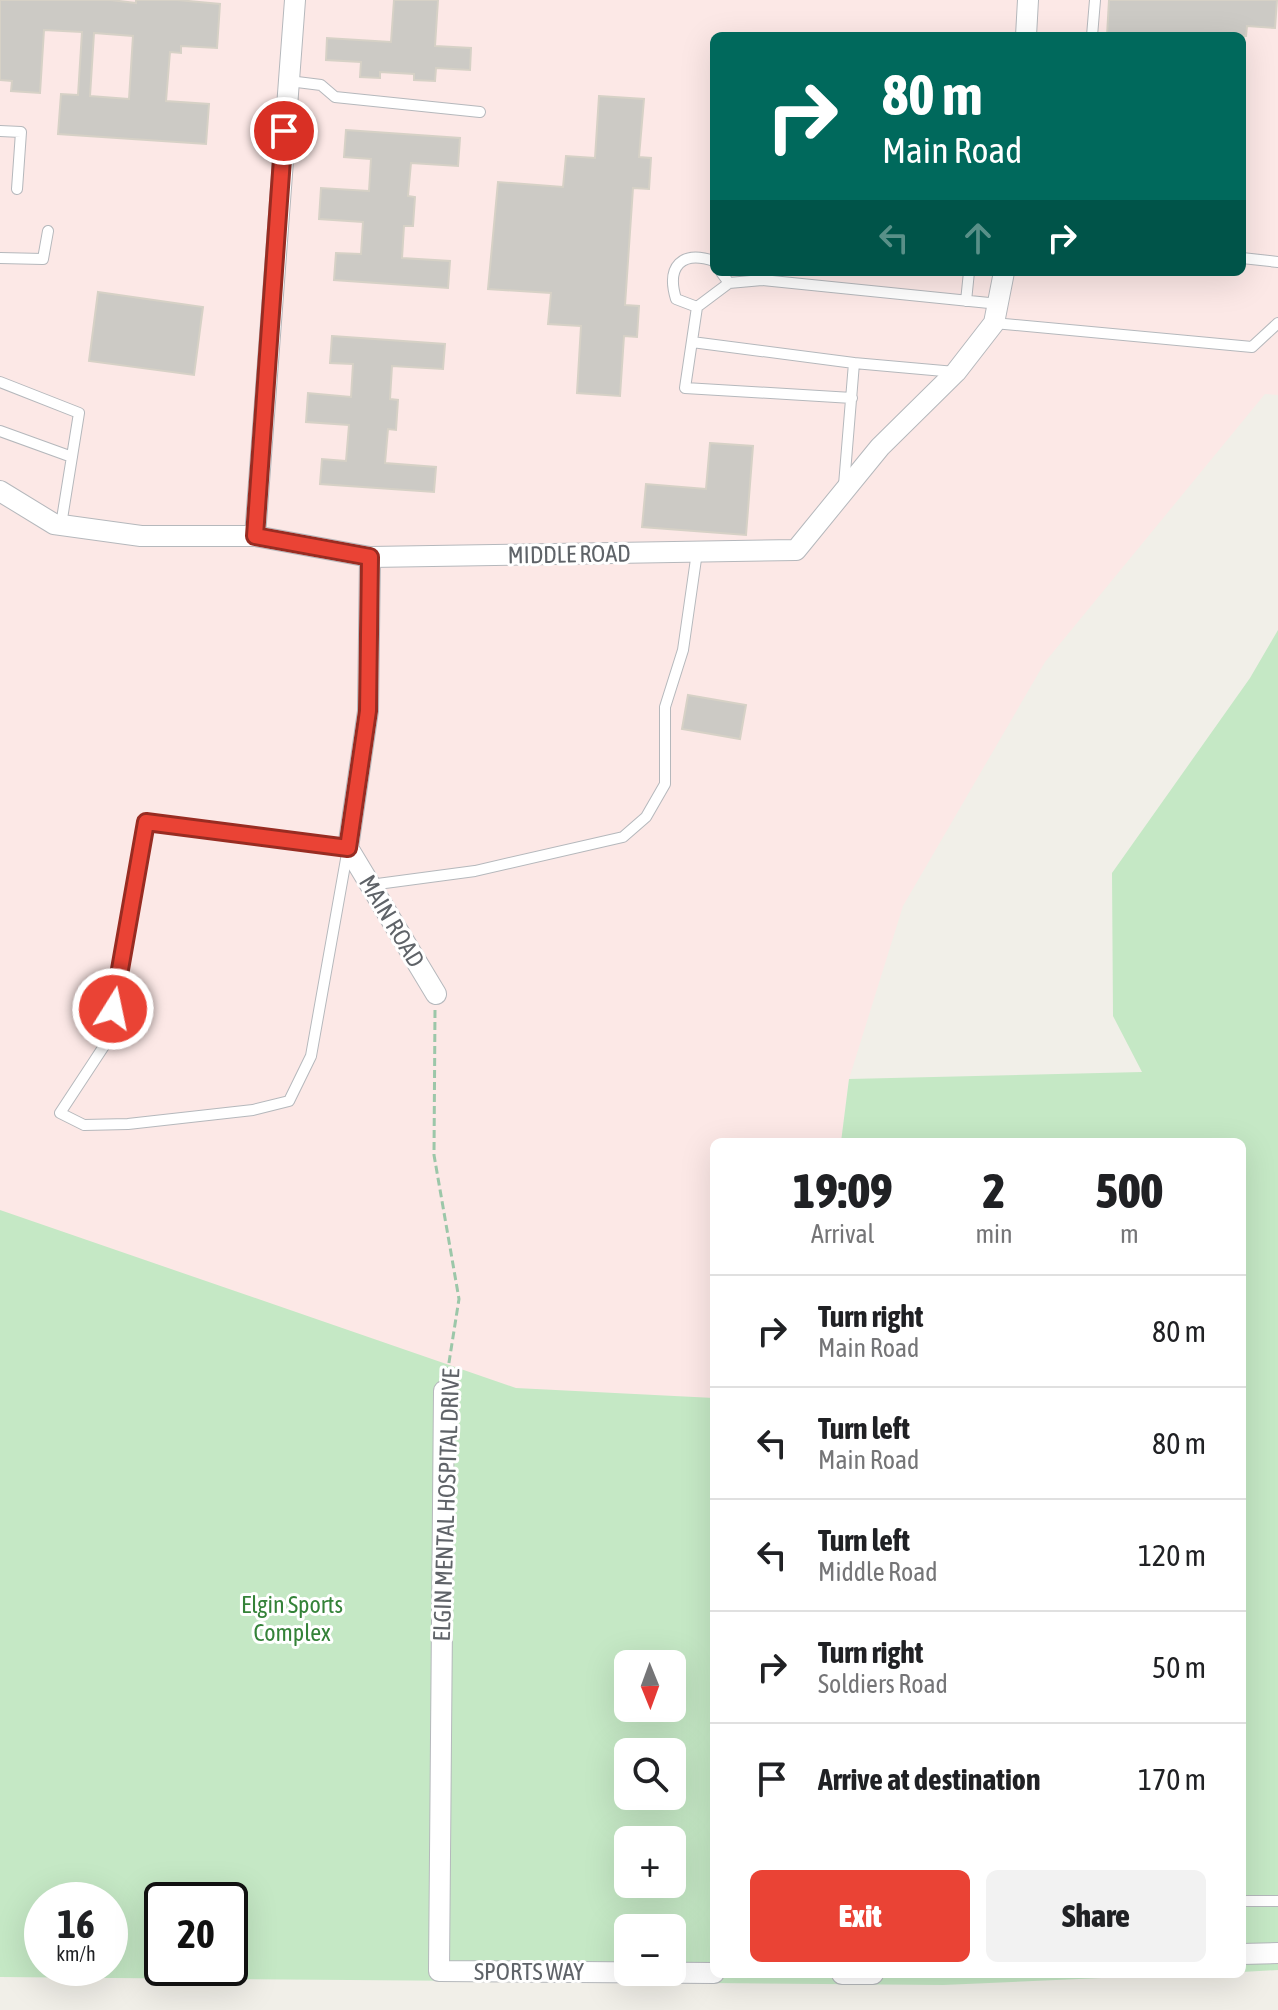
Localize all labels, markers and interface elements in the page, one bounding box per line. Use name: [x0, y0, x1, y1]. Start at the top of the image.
text: 80 m: [882, 63, 983, 127]
icon: right: [750, 64, 854, 168]
pin: [250, 97, 318, 165]
icon: arrive: [262, 109, 306, 153]
text: Main Road: [882, 129, 1022, 171]
icon: left: [872, 216, 916, 260]
icon: ahead: [956, 216, 1000, 260]
icon: right: [1040, 216, 1084, 260]
street label: MIDDLE ROAD: [507, 539, 631, 569]
street label: MAIN ROAD: [354, 870, 430, 972]
position arrow: [71, 967, 155, 1051]
text: 19:09: [793, 1163, 893, 1218]
text: 2: [983, 1163, 1005, 1218]
text: 500: [1096, 1163, 1163, 1218]
text: Arrival: [811, 1219, 874, 1249]
text: min: [975, 1219, 1013, 1249]
text: m: [1120, 1219, 1139, 1249]
text: Turn right: [818, 1299, 924, 1333]
icon: right: [750, 1309, 794, 1353]
text: 80 m: [1152, 1314, 1206, 1348]
text: Main Road: [818, 1333, 919, 1363]
street label: ELGIN MENTAL HOSPITAL DRIVE: [428, 1368, 464, 1642]
text: Turn left: [818, 1411, 910, 1445]
icon: left: [750, 1421, 794, 1465]
text: 80 m: [1152, 1426, 1206, 1460]
text: Main Road: [818, 1445, 919, 1475]
text: Turn left: [818, 1523, 910, 1557]
icon: left: [750, 1533, 794, 1577]
text: 120 m: [1138, 1538, 1206, 1572]
text: Middle Road: [818, 1557, 938, 1587]
park label: Elgin Sports Complex: [241, 1591, 343, 1646]
text: Turn right: [818, 1635, 924, 1669]
icon: right: [750, 1645, 794, 1689]
north arrow: [614, 1650, 686, 1722]
map controls: [614, 1650, 686, 1986]
text: 50 m: [1152, 1650, 1206, 1684]
text: Soldiers Road: [818, 1669, 948, 1699]
button: search: [614, 1738, 686, 1810]
icon: arrive: [750, 1757, 794, 1801]
text: Arrive at destination: [818, 1762, 1040, 1796]
text: 170 m: [1138, 1762, 1206, 1796]
button: +: [614, 1826, 686, 1898]
button: Exit: [750, 1870, 970, 1962]
button: Share: [986, 1870, 1206, 1962]
speed limit sign: 20: [144, 1882, 248, 1986]
text: 16: [57, 1901, 95, 1946]
button: −: [614, 1914, 686, 1986]
text: km/h: [56, 1942, 96, 1965]
street label: SPORTS WAY: [474, 1958, 584, 1985]

